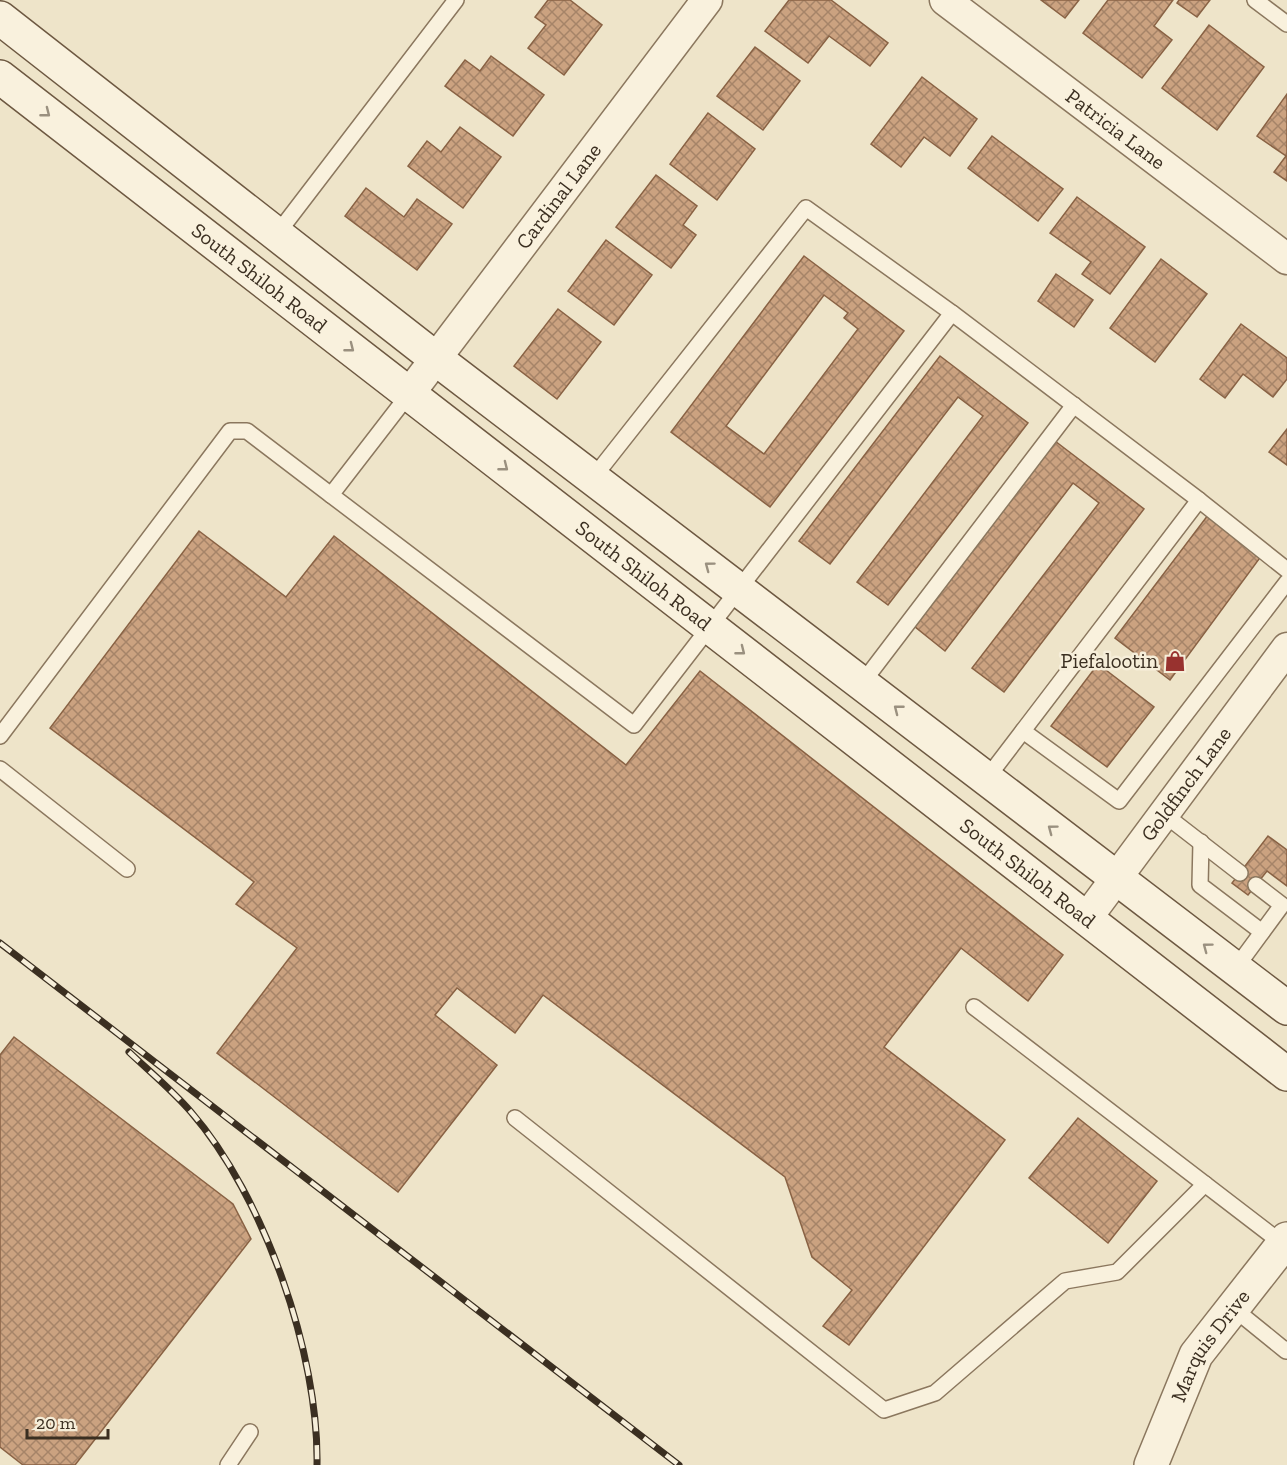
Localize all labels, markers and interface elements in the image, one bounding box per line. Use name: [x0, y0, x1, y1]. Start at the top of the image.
street label: Patricia Lane: [1061, 83, 1171, 175]
one-way arrow: [40, 105, 51, 116]
street label: Cardinal Lane: [510, 138, 606, 254]
street label: South Shiloh Road: [187, 217, 333, 338]
one-way arrow: [343, 340, 354, 351]
one-way arrow: [497, 460, 508, 471]
street label: South Shiloh Road: [571, 515, 717, 636]
one-way arrow: [705, 563, 716, 574]
one-way arrow: [734, 644, 745, 655]
place label: Piefalootin: [1061, 648, 1158, 673]
shop icon: Piefalootin: [1163, 649, 1187, 673]
one-way arrow: [894, 706, 905, 717]
street label: Goldfinch Lane: [1135, 722, 1236, 846]
street label: South Shiloh Road: [955, 812, 1101, 933]
one-way arrow: [1048, 825, 1059, 836]
one-way arrow: [1203, 943, 1214, 954]
street label: Marquis Drive: [1165, 1284, 1255, 1406]
scale bar: [27, 1402, 108, 1440]
text: 20 m: [36, 1412, 76, 1434]

